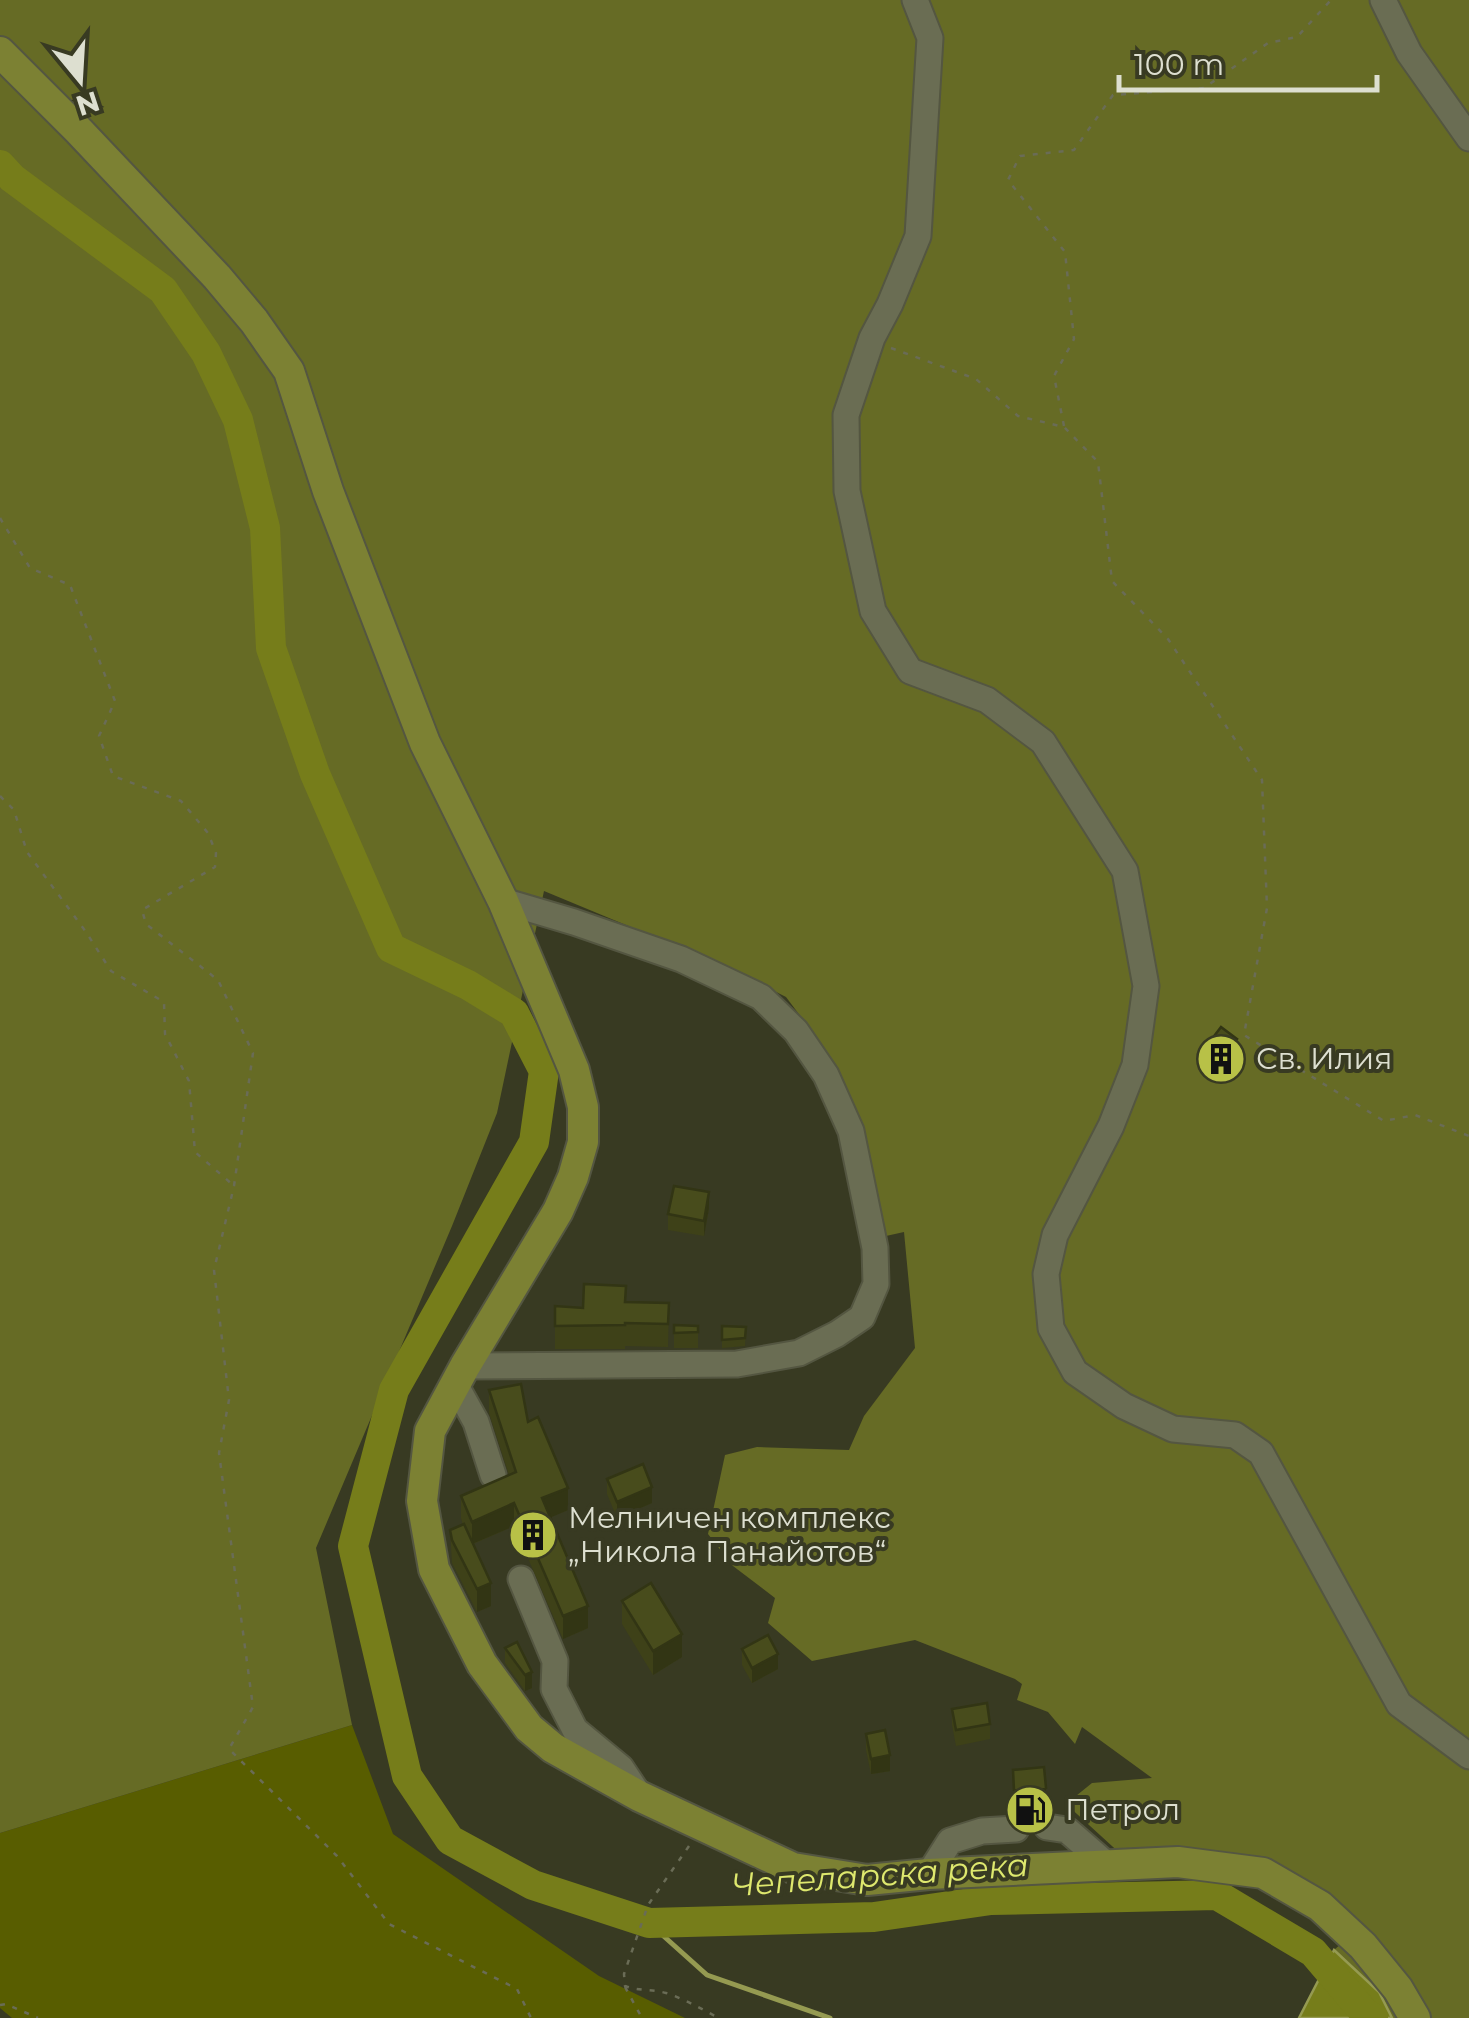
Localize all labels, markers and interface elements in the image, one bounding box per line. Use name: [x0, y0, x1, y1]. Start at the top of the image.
north arrow: [30, 30, 130, 130]
scale bar: [1119, 30, 1376, 92]
text: 100 m: [1134, 46, 1224, 83]
text: N: [72, 84, 104, 123]
building icon: Св. Илия: [1195, 1033, 1247, 1085]
place label: Св. Илия: [1256, 1040, 1392, 1077]
place label: Мелничен комплекс „Никола Панайотов“: [568, 1499, 891, 1570]
building icon: Мелничен комплекс „Никола Панайотов“: [507, 1509, 559, 1561]
fuel station icon: Петрол: [1004, 1784, 1056, 1836]
place label: Петрол: [1065, 1791, 1180, 1828]
water label: Чепеларска река: [730, 1845, 1030, 1904]

